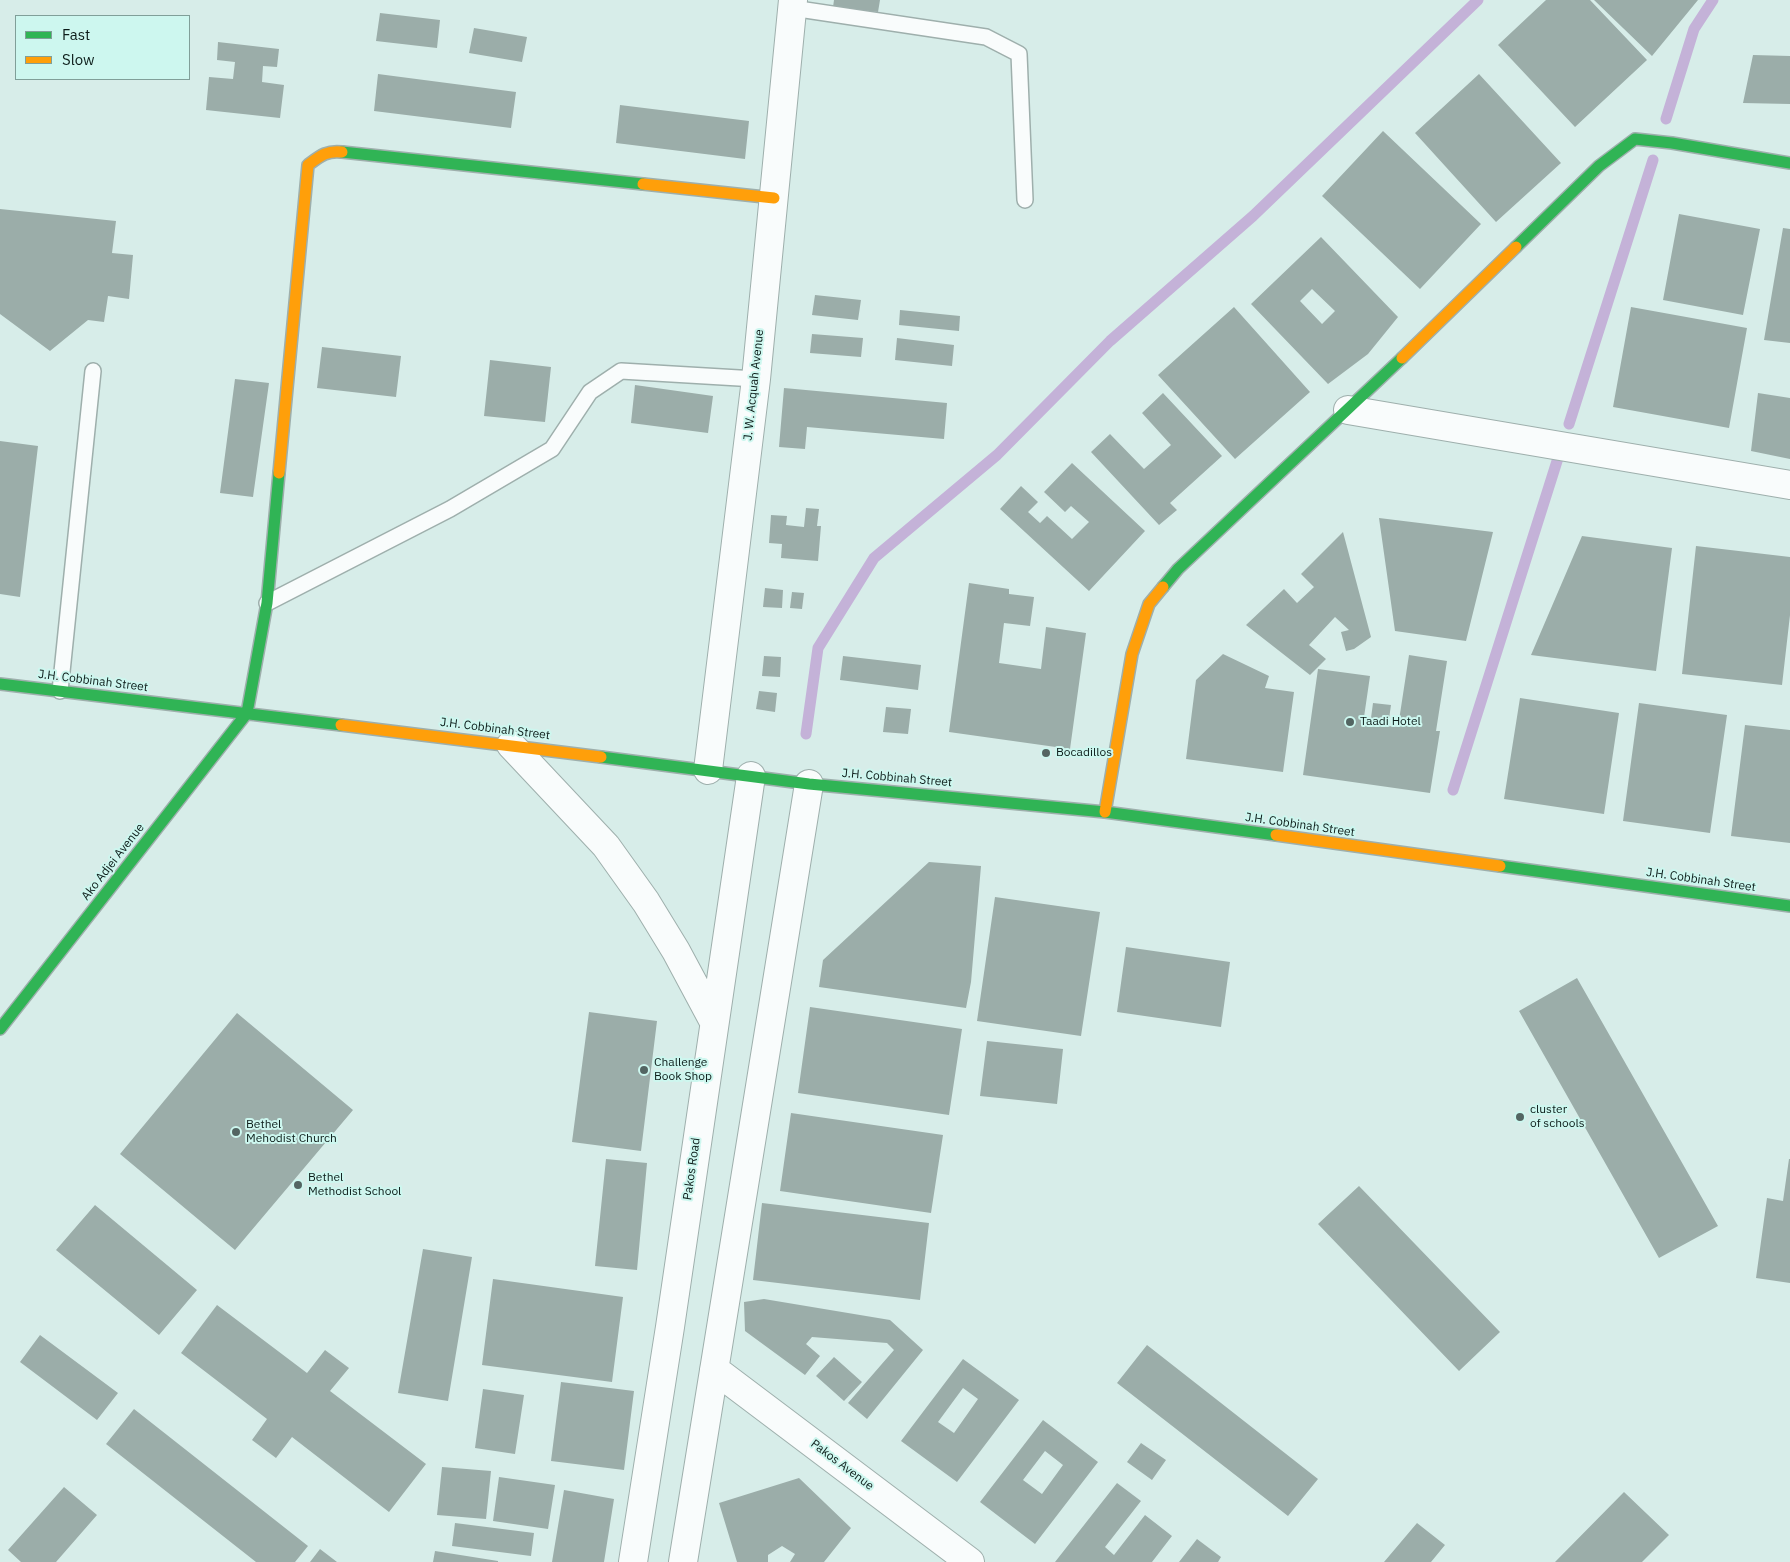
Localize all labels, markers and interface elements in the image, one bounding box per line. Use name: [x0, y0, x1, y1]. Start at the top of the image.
legend: [15, 15, 190, 80]
text: Fast: [62, 25, 90, 44]
text: Slow: [62, 50, 95, 69]
street label: J. W. Acquah Avenue: [741, 329, 767, 441]
street label: J.H. Cobbinah Street: [37, 667, 149, 695]
street label: J.H. Cobbinah Street: [439, 715, 551, 743]
place label: Taadi Hotel: [1360, 715, 1421, 729]
marker: Taadi Hotel: [1344, 716, 1356, 728]
place label: Bocadillos: [1056, 746, 1112, 760]
marker: Bocadillos: [1040, 747, 1052, 759]
street label: J.H. Cobbinah Street: [841, 766, 953, 790]
street label: J.H. Cobbinah Street: [1244, 810, 1356, 840]
street label: Ako Adjei Avenue: [79, 821, 147, 903]
street label: J.H. Cobbinah Street: [1645, 865, 1757, 895]
place label: Challenge Book Shop: [654, 1056, 712, 1084]
marker: Challenge Book Shop: [638, 1064, 650, 1076]
place label: cluster of schools: [1530, 1103, 1585, 1131]
marker: cluster of schools: [1514, 1111, 1526, 1123]
place label: Bethel Mehodist Church: [246, 1118, 337, 1146]
marker: Bethel Mehodist Church: [230, 1126, 242, 1138]
street label: Pakos Road: [681, 1137, 703, 1201]
place label: Bethel Methodist School: [308, 1171, 401, 1199]
marker: Bethel Methodist School: [292, 1179, 304, 1191]
street label: Pakos Avenue: [808, 1437, 876, 1493]

